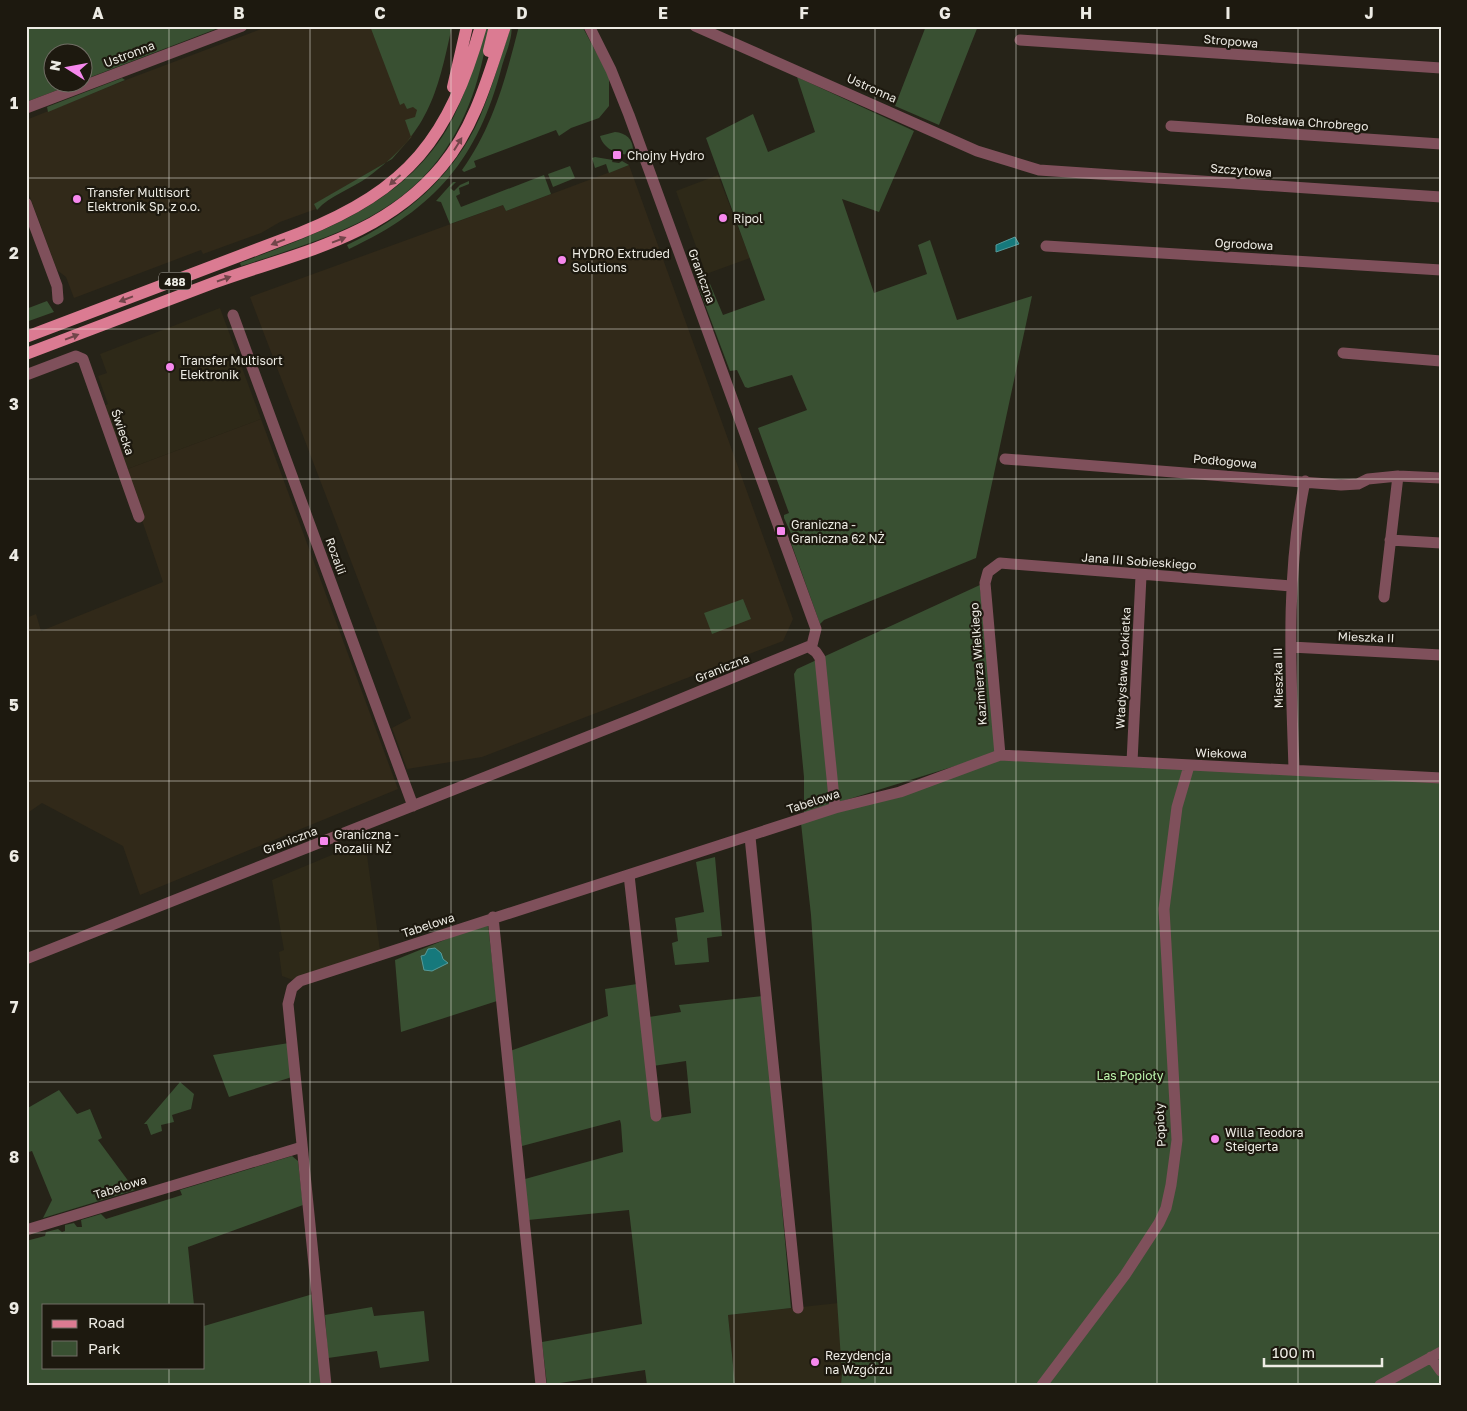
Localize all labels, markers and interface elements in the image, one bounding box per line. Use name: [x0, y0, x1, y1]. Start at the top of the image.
text: A: [92, 3, 104, 23]
text: B: [233, 3, 245, 23]
text: C: [374, 3, 386, 23]
text: D: [516, 3, 528, 23]
text: E: [658, 3, 668, 23]
text: F: [799, 3, 809, 23]
text: G: [939, 3, 951, 23]
text: H: [1080, 3, 1092, 23]
text: I: [1225, 3, 1231, 23]
text: J: [1364, 3, 1374, 23]
street label: Stropowa: [1203, 31, 1259, 51]
street label: Ustronna: [101, 37, 157, 71]
north arrow: [42, 42, 92, 92]
text: N: [45, 59, 64, 72]
street label: Ustronna: [845, 70, 899, 106]
text: 1: [10, 93, 18, 113]
street label: Bolesława Chrobrego: [1245, 110, 1369, 134]
one-way arrow: [453, 137, 462, 150]
place label: Chojny Hydro: [627, 148, 705, 163]
marker: Chojny Hydro: [611, 149, 623, 161]
street label: Szczytowa: [1210, 160, 1272, 180]
one-way arrow: [389, 175, 402, 186]
place label: Transfer Multisort Elektronik Sp. z o.o.: [87, 185, 200, 214]
marker: Transfer Multisort Elektronik Sp. z o.o.: [71, 193, 83, 205]
place label: Ripol: [733, 211, 763, 226]
marker: Ripol: [717, 212, 729, 224]
street label: Ogrodowa: [1214, 235, 1274, 253]
one-way arrow: [332, 236, 347, 244]
one-way arrow: [270, 239, 285, 246]
text: 2: [9, 243, 19, 263]
place label: HYDRO Extruded Solutions: [572, 246, 670, 275]
street label: Graniczna: [685, 247, 719, 305]
marker: HYDRO Extruded Solutions: [556, 254, 568, 266]
road number: 488: [159, 272, 191, 290]
one-way arrow: [217, 275, 232, 283]
one-way arrow: [118, 295, 133, 303]
one-way arrow: [65, 333, 80, 341]
place label: Transfer Multisort Elektronik: [180, 353, 283, 382]
marker: Transfer Multisort Elektronik: [164, 361, 176, 373]
text: 3: [9, 394, 19, 414]
street label: Świecka: [108, 407, 138, 457]
street label: Podłogowa: [1192, 451, 1258, 471]
place label: Graniczna - Graniczna 62 NŻ: [791, 517, 885, 546]
marker: Graniczna - Graniczna 62 NŻ: [775, 525, 787, 537]
street label: Rozalii: [322, 535, 350, 577]
text: 4: [9, 545, 19, 565]
street label: Jana III Sobieskiego: [1081, 549, 1197, 573]
street label: Kazimierza Wielkiego: [966, 602, 990, 726]
street label: Władysława Łokietka: [1112, 607, 1134, 729]
street label: Mieszka II: [1337, 629, 1395, 645]
street label: Mieszka III: [1270, 648, 1286, 708]
street label: Graniczna: [693, 650, 751, 686]
text: 5: [9, 695, 19, 715]
street label: Wiekowa: [1195, 745, 1247, 761]
street label: Tabelowa: [785, 785, 841, 817]
street label: Graniczna: [261, 823, 319, 857]
place label: Graniczna - Rozalii NŻ: [334, 827, 399, 856]
marker: Graniczna - Rozalii NŻ: [318, 835, 330, 847]
text: 6: [9, 846, 19, 866]
street label: Tabelowa: [400, 909, 456, 941]
text: 7: [10, 997, 19, 1017]
park label: Las Popioły: [1097, 1068, 1164, 1083]
street label: Popioły: [1151, 1102, 1169, 1147]
place label: Willa Teodora Steigerta: [1225, 1125, 1304, 1154]
marker: Willa Teodora Steigerta: [1209, 1133, 1221, 1145]
text: 8: [9, 1147, 19, 1167]
street label: Tabelowa: [92, 1172, 148, 1202]
text: 9: [9, 1298, 19, 1318]
legend: [42, 1304, 205, 1368]
text: Road: [88, 1313, 125, 1331]
scale bar: [1264, 1336, 1382, 1368]
text: Park: [88, 1339, 121, 1357]
text: 100 m: [1272, 1343, 1315, 1361]
place label: Rezydencja na Wzgórzu: [825, 1348, 892, 1377]
marker: Rezydencja na Wzgórzu: [809, 1356, 821, 1368]

